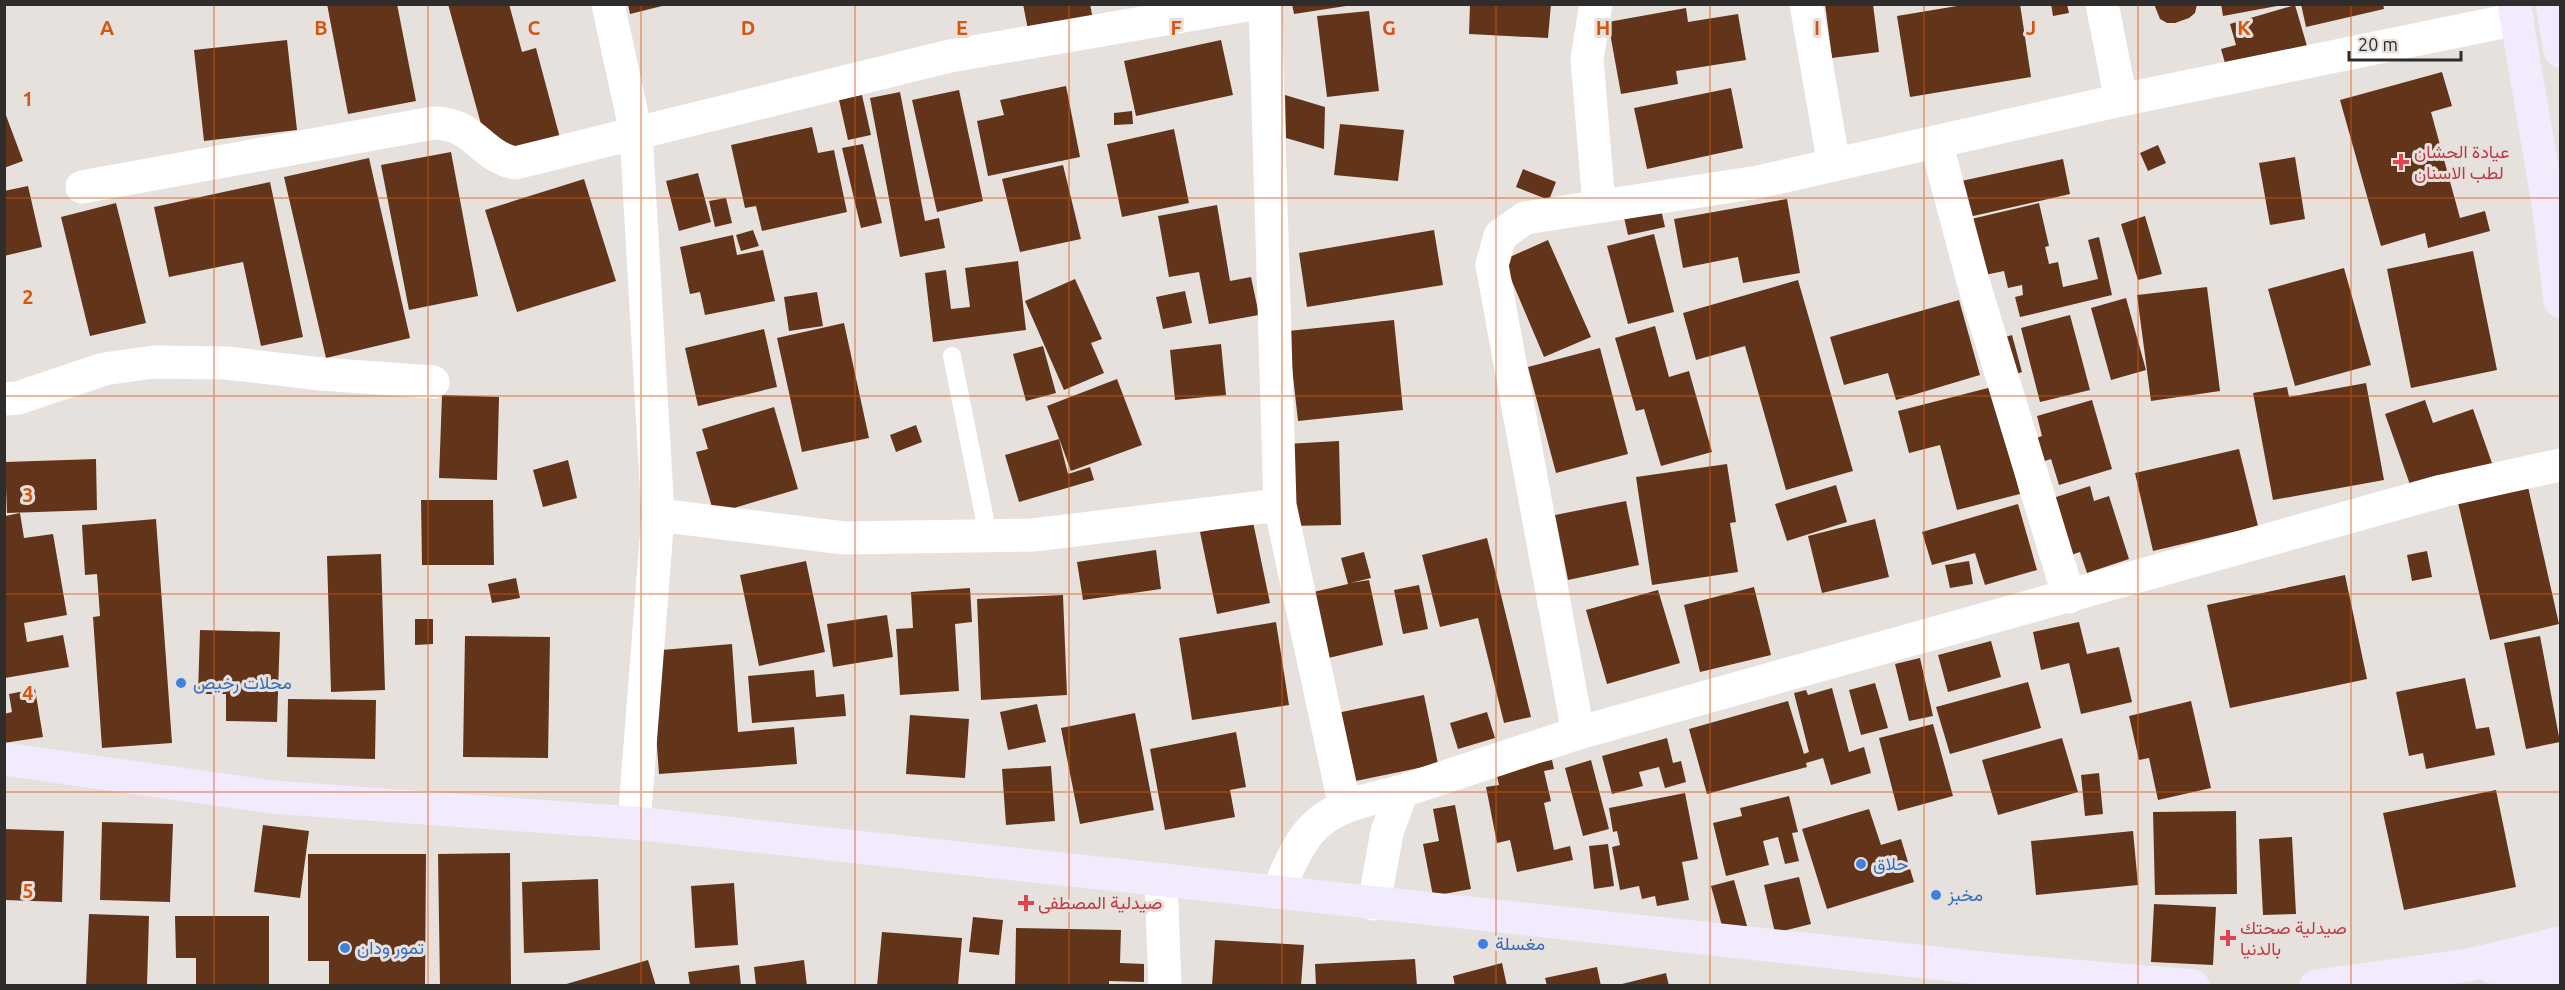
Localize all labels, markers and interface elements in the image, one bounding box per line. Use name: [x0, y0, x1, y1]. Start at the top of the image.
text: A: [100, 16, 114, 39]
text: B: [314, 16, 328, 39]
text: C: [528, 16, 541, 39]
text: D: [741, 16, 755, 39]
text: E: [956, 16, 968, 39]
text: F: [1170, 16, 1182, 39]
text: G: [1382, 16, 1396, 39]
text: H: [1596, 16, 1610, 39]
text: I: [1814, 16, 1820, 39]
text: J: [2026, 16, 2036, 39]
text: K: [2237, 16, 2251, 39]
scale bar: [2349, 24, 2462, 62]
text: 20 m: [2358, 34, 2398, 54]
text: 1: [22, 87, 34, 110]
place label: عيادة الحشان لطب الاسنان: [2414, 141, 2509, 183]
marker: عيادة الحشان لطب الاسنان: [2392, 153, 2410, 171]
text: 2: [22, 285, 34, 308]
text: 3: [22, 483, 34, 506]
place label: محلات رخيص: [193, 672, 292, 694]
marker: محلات رخيص: [174, 676, 188, 690]
text: 4: [22, 681, 34, 704]
place label: حلاق: [1873, 853, 1908, 874]
marker: حلاق: [1854, 857, 1868, 871]
text: 5: [22, 879, 34, 902]
place label: مخبز: [1947, 884, 1983, 906]
marker: مخبز: [1929, 888, 1943, 902]
place label: صيدلية المصطفى: [1038, 892, 1162, 914]
marker: صيدلية المصطفى: [1019, 896, 1033, 910]
place label: صيدلية صحتك بالدنيا: [2240, 917, 2347, 959]
marker: صيدلية صحتك بالدنيا: [2221, 931, 2235, 945]
place label: مغسلة: [1495, 933, 1545, 953]
place label: تمور ودان: [357, 937, 424, 959]
marker: مغسلة: [1476, 937, 1490, 951]
marker: تمور ودان: [338, 941, 352, 955]

